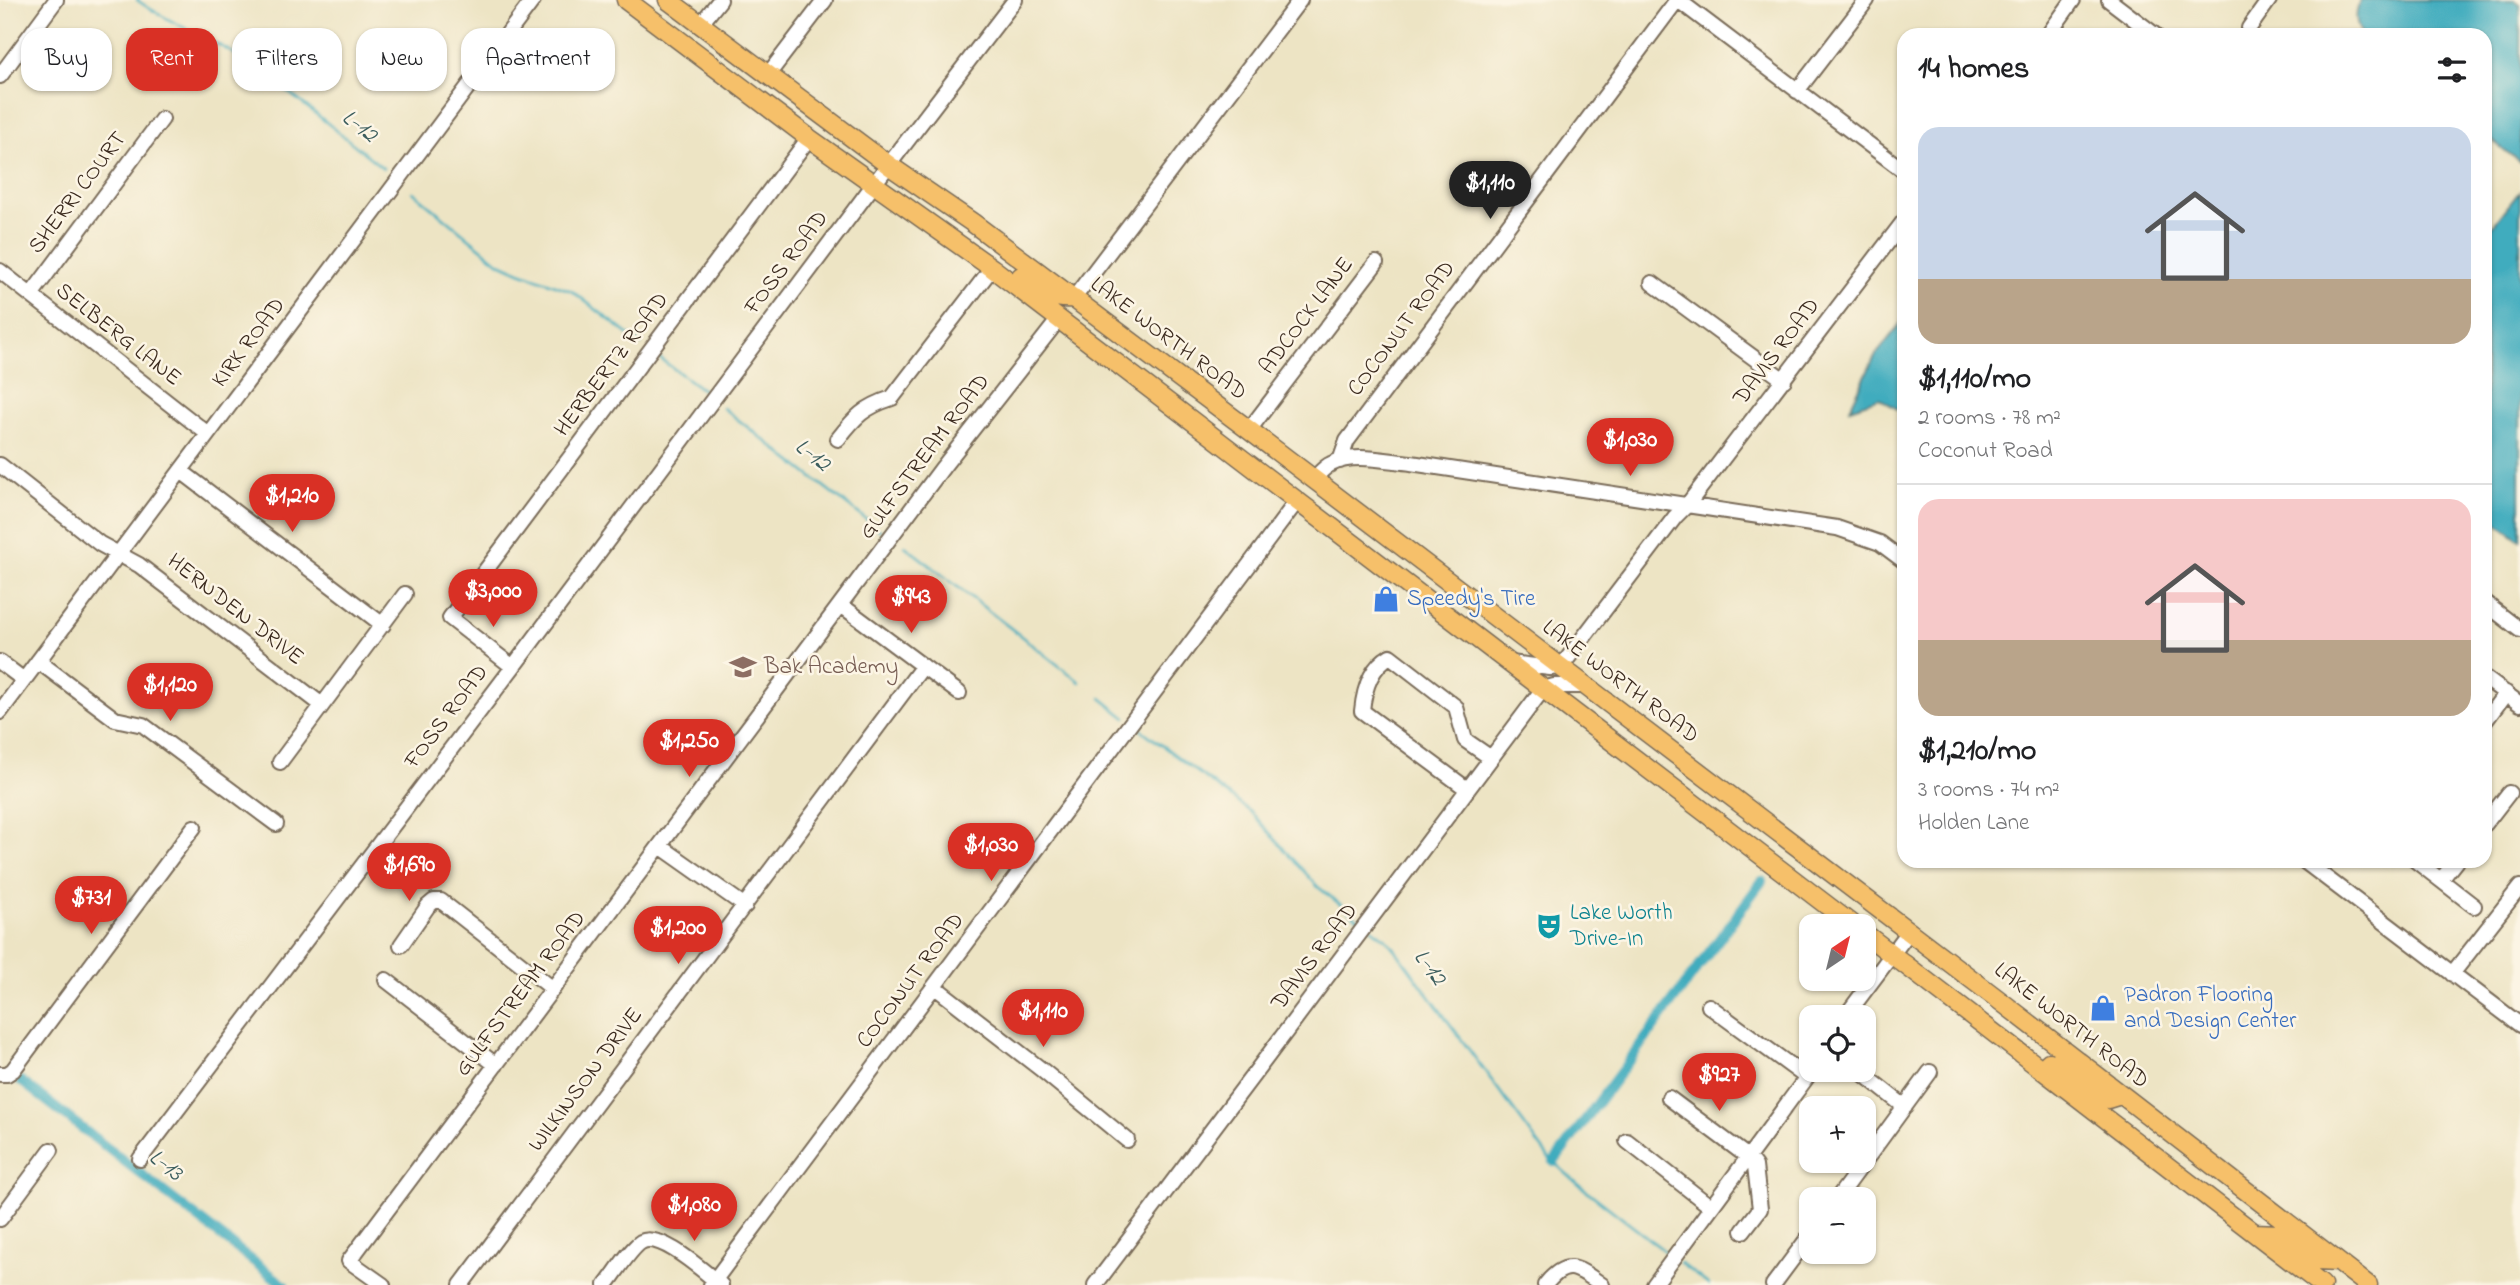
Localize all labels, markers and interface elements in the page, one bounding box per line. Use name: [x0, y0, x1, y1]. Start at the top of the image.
chip: Buy: [21, 28, 112, 91]
chip: Rent: [126, 28, 218, 91]
chip: Filters: [232, 28, 342, 91]
chip: New: [356, 28, 447, 91]
chip: Apartment: [461, 28, 615, 91]
text: 14 homes: [1918, 48, 2029, 92]
icon: filters: [2433, 51, 2471, 89]
water label: L-12: [333, 102, 386, 154]
street label: SHERRI COURT: [21, 125, 135, 261]
pin: $1,110: [1433, 162, 1547, 221]
text: $1,110: [1465, 167, 1515, 200]
icon: home: [2132, 173, 2258, 299]
street label: FOSS ROAD: [736, 204, 837, 323]
street label: ADCOCK LANE: [1252, 250, 1362, 382]
street label: COCONUT ROAD: [1340, 254, 1464, 404]
street label: LAKE WORTH ROAD: [1083, 269, 1253, 409]
street label: SELBERG LANE: [48, 275, 188, 395]
street label: HERBERTZ ROAD: [547, 286, 677, 444]
street label: KIRK ROAD: [204, 291, 294, 395]
street label: DAVIS ROAD: [1725, 291, 1828, 413]
text: $1,110/mo: [1918, 358, 2031, 402]
street label: GULFSTREAM ROAD: [852, 367, 998, 547]
text: 2 rooms · 78 m²: [1918, 402, 2061, 435]
pin: $1,030: [1573, 419, 1687, 478]
text: $1,030: [1603, 424, 1657, 457]
water label: L-12: [786, 431, 839, 483]
text: Coconut Road: [1918, 435, 2053, 468]
pin: $1,210: [235, 475, 349, 534]
text: $1,210: [265, 480, 319, 513]
icon: home: [2132, 545, 2258, 671]
street label: HERNDEN DRIVE: [159, 546, 311, 674]
pin: $3,000: [436, 570, 550, 629]
text: $3,000: [464, 575, 522, 608]
pin: $943: [870, 576, 952, 635]
text: $943: [891, 581, 931, 614]
place label: Speedy's Tire: [1407, 583, 1536, 618]
shop icon: Speedy's Tire: [1371, 584, 1401, 614]
street label: LAKE WORTH ROAD: [1535, 612, 1705, 752]
place label: Bak Academy: [763, 651, 898, 686]
school or university icon: Bak Academy: [728, 652, 758, 682]
street label: FOSS ROAD: [396, 658, 497, 777]
pin: $1,120: [113, 664, 227, 723]
text: $1,120: [143, 669, 197, 702]
pin: $1,250: [632, 720, 746, 779]
text: $1,250: [659, 725, 719, 758]
text: $1,210/mo: [1918, 730, 2036, 774]
text: 3 rooms · 74 m²: [1918, 774, 2060, 807]
text: Holden Lane: [1918, 807, 2029, 840]
pin: $1,030: [934, 824, 1048, 883]
text: $1,030: [964, 829, 1018, 862]
pin: $1,690: [352, 844, 466, 903]
text: $1,690: [383, 849, 435, 882]
pin: $731: [50, 876, 132, 936]
text: $731: [71, 882, 111, 915]
street label: DAVIS ROAD: [1263, 896, 1366, 1018]
place label: Lake Worth Drive-In: [1569, 897, 1673, 956]
street label: GULFSTREAM ROAD: [448, 904, 594, 1084]
pin: $1,200: [621, 906, 735, 966]
street label: COCONUT ROAD: [849, 906, 973, 1056]
theatre icon: Lake Worth Drive-In: [1534, 911, 1564, 941]
text: $1,200: [650, 912, 706, 945]
north arrow: [1799, 914, 1876, 990]
map controls: [1799, 914, 1876, 1264]
water label: L-12: [1404, 943, 1455, 995]
street label: LAKE WORTH ROAD: [1986, 955, 2156, 1097]
place label: Padron Flooring and Design Center: [2124, 979, 2297, 1039]
pin: $1,110: [986, 990, 1100, 1049]
shop icon: Padron Flooring and Design Center: [2088, 993, 2118, 1023]
text: $1,110: [1018, 995, 1068, 1028]
street label: WILKINSON DRIVE: [521, 1001, 651, 1159]
button: locate: [1799, 1005, 1876, 1082]
pin: $927: [1678, 1054, 1760, 1113]
text: $927: [1698, 1059, 1740, 1092]
button: +: [1799, 1096, 1876, 1173]
water label: L-13: [140, 1141, 191, 1191]
pin: $1,080: [637, 1184, 751, 1243]
button: −: [1799, 1187, 1876, 1264]
text: $1,080: [667, 1189, 721, 1222]

